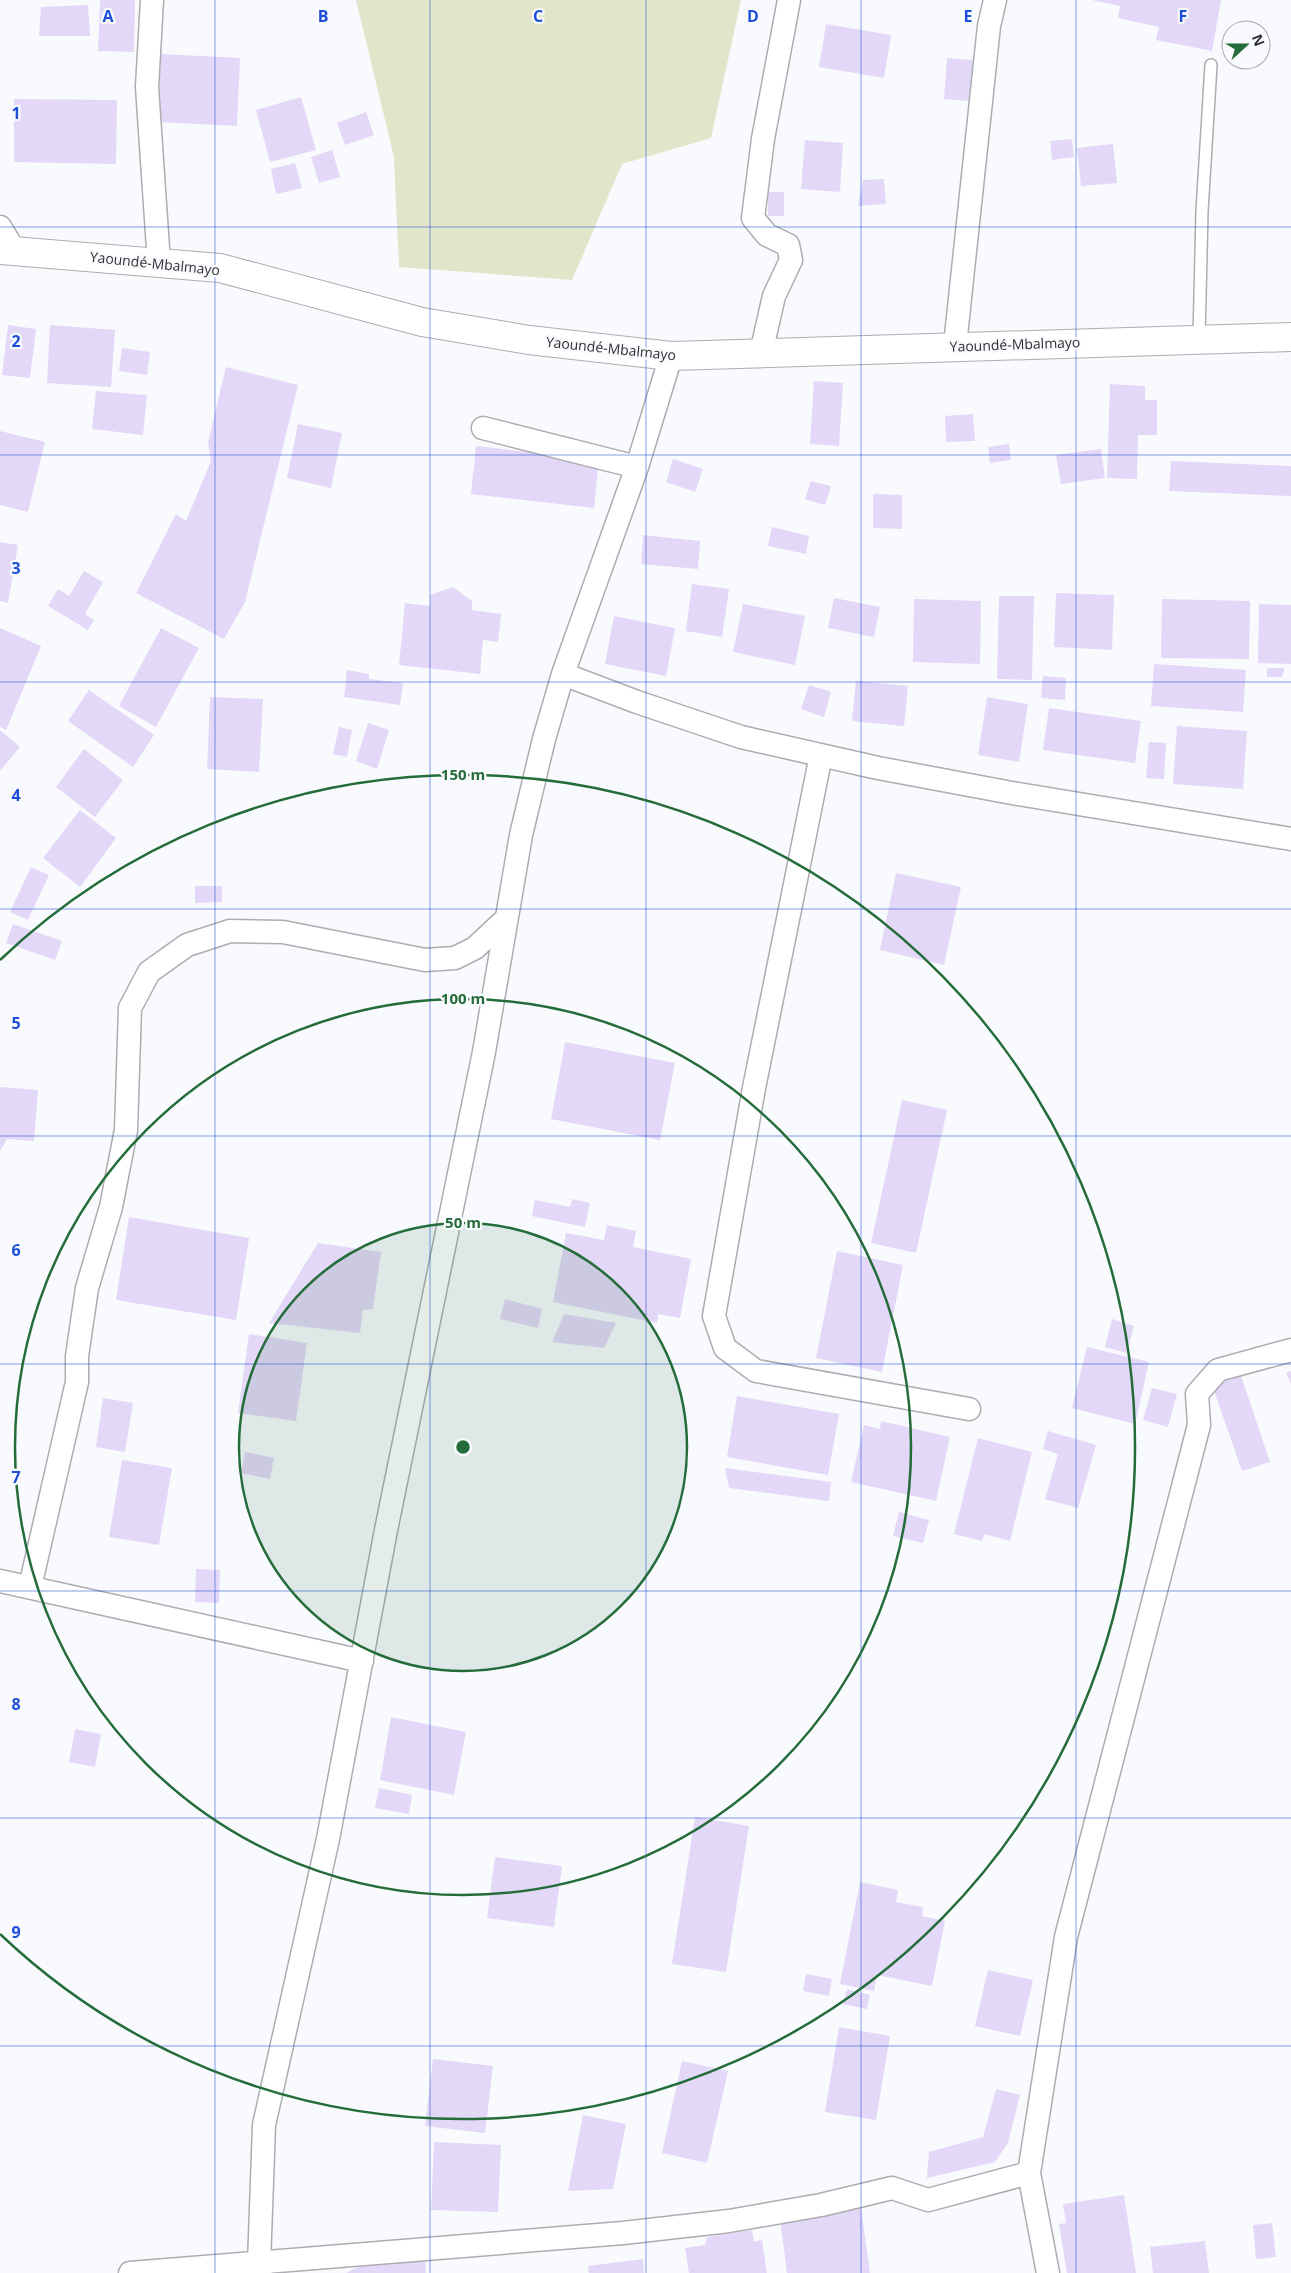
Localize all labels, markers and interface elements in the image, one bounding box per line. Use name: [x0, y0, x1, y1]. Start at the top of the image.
text: A: [102, 5, 114, 27]
text: B: [318, 5, 328, 27]
text: C: [533, 5, 543, 27]
text: D: [747, 5, 759, 27]
text: E: [964, 5, 973, 27]
text: F: [1179, 5, 1187, 27]
north arrow: [1221, 20, 1271, 70]
text: N: [1248, 31, 1270, 49]
text: 1: [11, 102, 21, 124]
street label: Yaoundé-Mbalmayo: [89, 247, 221, 279]
text: 2: [11, 330, 21, 352]
street label: Yaoundé-Mbalmayo: [545, 332, 677, 364]
street label: Yaoundé-Mbalmayo: [949, 332, 1081, 356]
text: 3: [11, 557, 21, 579]
text: 150 m: [441, 764, 485, 784]
text: 4: [11, 784, 21, 806]
text: 100 m: [441, 988, 485, 1008]
text: 5: [11, 1012, 21, 1034]
text: 50 m: [445, 1212, 481, 1232]
text: 6: [11, 1239, 21, 1261]
centre of rings: [454, 1438, 472, 1456]
text: 7: [11, 1466, 21, 1488]
text: 8: [11, 1693, 21, 1715]
text: 9: [11, 1921, 21, 1943]

